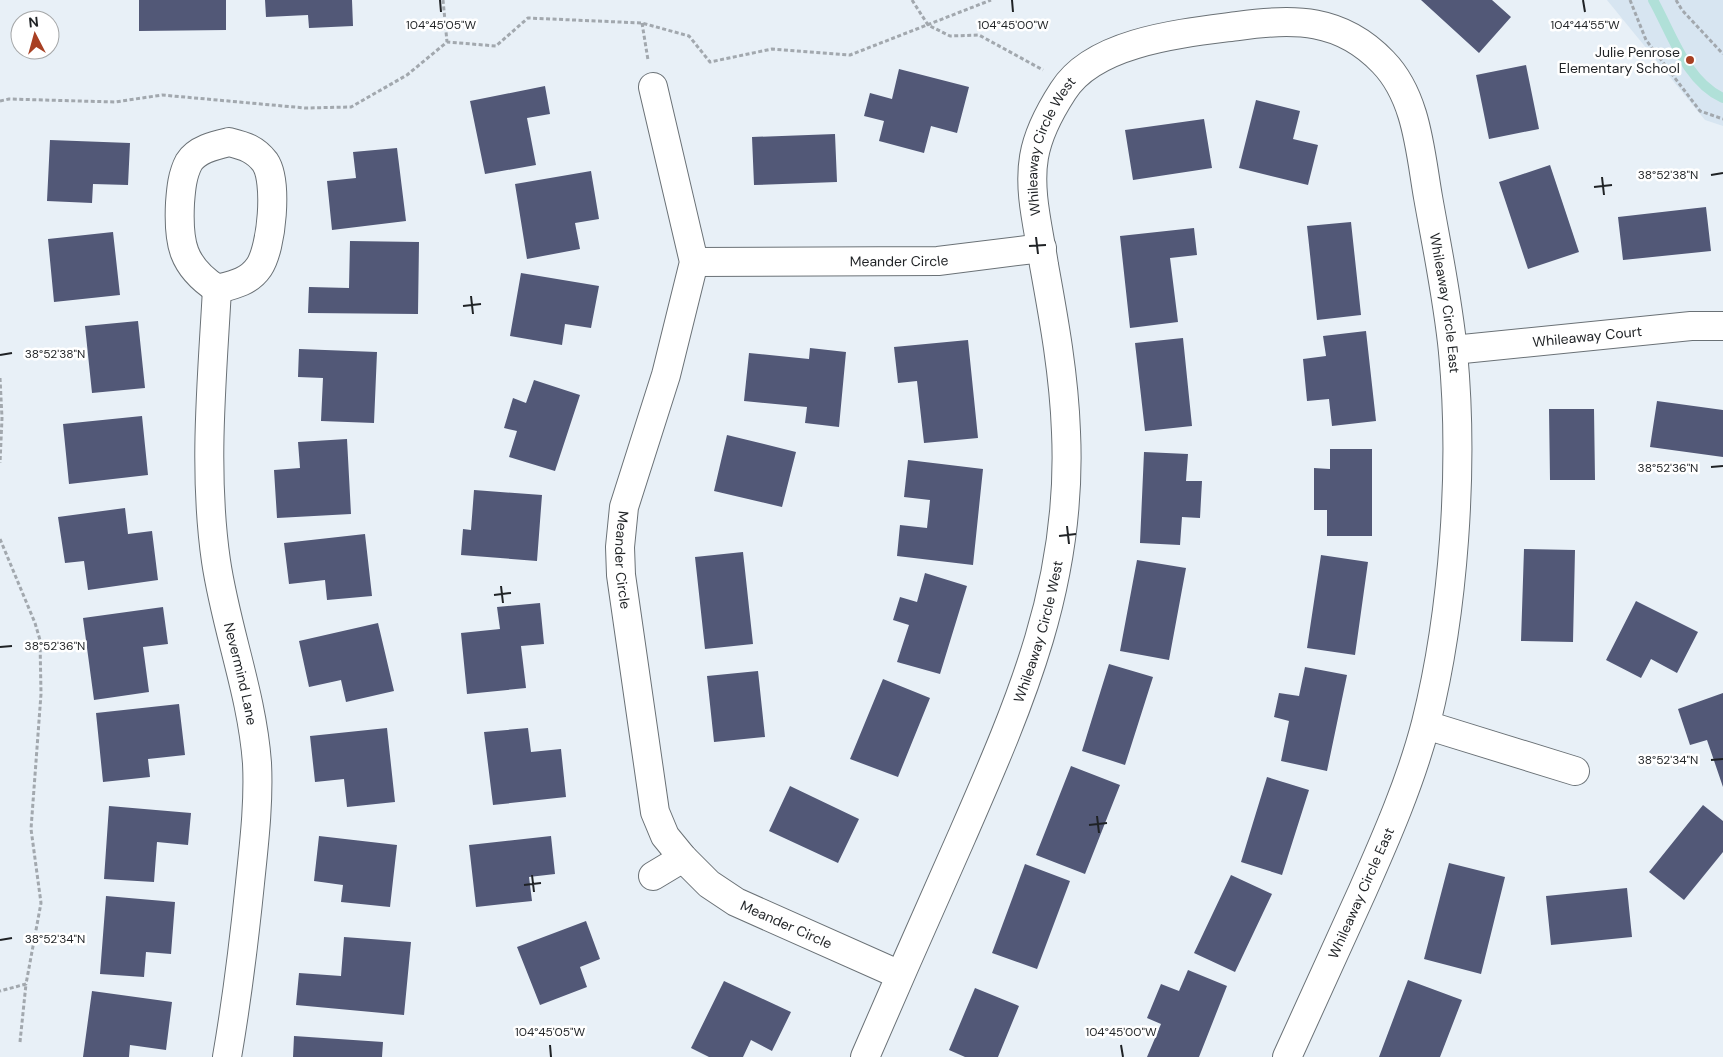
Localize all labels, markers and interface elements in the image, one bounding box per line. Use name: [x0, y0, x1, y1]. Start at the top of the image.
north arrow: [10, 10, 60, 60]
text: N: [28, 13, 40, 32]
text: 104°45'05"W: [406, 17, 476, 33]
text: 104°45'00"W: [977, 17, 1049, 33]
text: 104°44'55"W: [1550, 17, 1620, 33]
place label: Julie Penrose Elementary School: [1559, 43, 1680, 77]
marker: Julie Penrose Elementary School: [1684, 54, 1696, 66]
street label: Whileaway Circle West: [1023, 73, 1079, 217]
text: 38°52'38"N: [1638, 167, 1698, 183]
street label: Whileaway Circle East: [1426, 231, 1464, 374]
street label: Meander Circle: [850, 251, 949, 270]
street label: Whileaway Court: [1532, 322, 1643, 351]
text: 38°52'38"N: [25, 346, 85, 362]
text: 38°52'36"N: [1638, 460, 1698, 476]
street label: Meander Circle: [611, 510, 635, 610]
street label: Whileaway Circle West: [1009, 559, 1067, 705]
street label: Nevermind Lane: [220, 621, 261, 727]
text: 38°52'36"N: [25, 638, 85, 654]
text: 38°52'34"N: [1638, 752, 1698, 768]
street label: Whileaway Circle East: [1324, 825, 1398, 961]
street label: Meander Circle: [738, 896, 835, 953]
text: 38°52'34"N: [25, 931, 85, 947]
text: 104°45'05"W: [515, 1024, 585, 1040]
text: 104°45'00"W: [1085, 1024, 1157, 1040]

